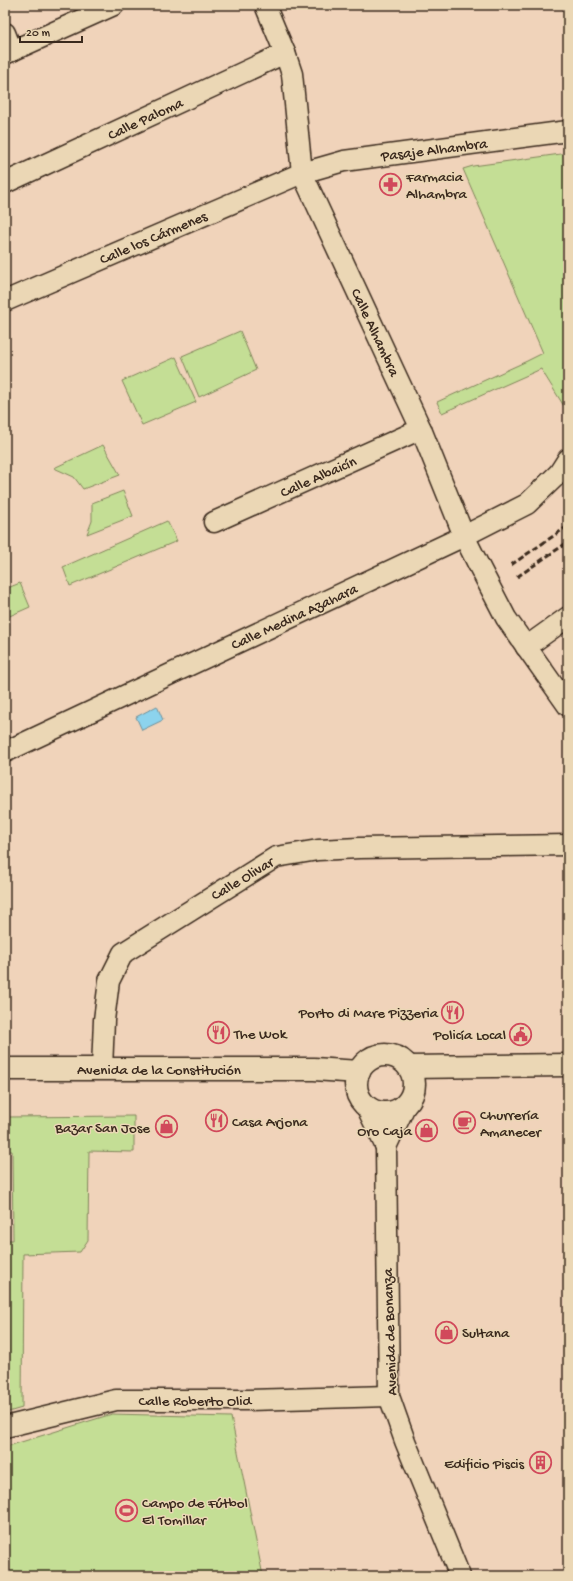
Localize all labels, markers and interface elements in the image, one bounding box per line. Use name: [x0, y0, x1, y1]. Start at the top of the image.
scale bar: [20, 18, 82, 44]
text: 20 m: [26, 27, 51, 41]
street label: Calle Paloma: [105, 94, 187, 145]
street label: Pasaje Alhambra: [379, 135, 489, 167]
place label: Farmacia Alhambra: [405, 169, 467, 204]
pharmacy icon: Farmacia Alhambra: [378, 172, 404, 198]
street label: Calle los Cármenes: [97, 208, 211, 270]
street label: Calle Alhambra: [346, 286, 403, 380]
street label: Calle Albaicín: [278, 453, 360, 503]
street label: Calle Medina Azahara: [229, 580, 362, 655]
street label: Calle Olivar: [208, 853, 279, 906]
restaurant icon: Porto di Mare Pizzeria: [440, 999, 466, 1025]
place label: Porto di Mare Pizzeria: [298, 1005, 439, 1023]
restaurant icon: The Wok: [206, 1020, 232, 1046]
public building icon: Policía Local: [508, 1021, 534, 1047]
place label: The Wok: [233, 1026, 288, 1044]
place label: Policía Local: [432, 1027, 506, 1045]
street label: Avenida de la Constitución: [77, 1062, 241, 1080]
place label: Churrería Amanecer: [480, 1107, 543, 1142]
restaurant icon: Casa Arjona: [203, 1108, 229, 1134]
cafe icon: Churrería Amanecer: [451, 1110, 477, 1136]
shop icon: Bazar San Jose: [153, 1114, 179, 1140]
place label: Casa Arjona: [232, 1114, 308, 1132]
shop icon: Oro Caja: [414, 1117, 440, 1143]
place label: Bazar San Jose: [54, 1120, 150, 1138]
place label: Oro Caja: [357, 1123, 413, 1141]
street label: Avenida de Bonanza: [380, 1267, 402, 1396]
shop icon: Sultana: [434, 1319, 460, 1345]
place label: Sultana: [462, 1325, 510, 1343]
street label: Calle Roberto Olid: [139, 1393, 253, 1411]
building icon: Edificio Piscis: [527, 1450, 553, 1476]
place label: Edificio Piscis: [444, 1456, 524, 1474]
place label: Campo de Fútbol El Tomillar: [142, 1495, 248, 1530]
sports icon: Campo de Fútbol El Tomillar: [114, 1498, 140, 1524]

